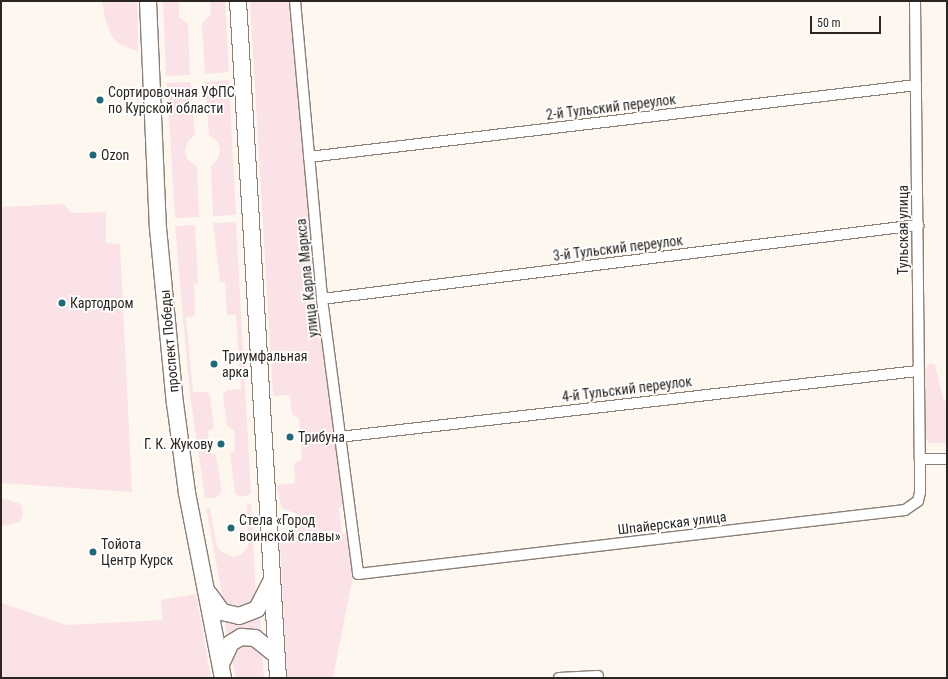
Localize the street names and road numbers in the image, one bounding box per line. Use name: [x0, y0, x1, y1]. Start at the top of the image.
street label: 2-й Тульский переулок: [545, 91, 677, 123]
street label: Тульская улица: [895, 185, 911, 275]
street label: улица Карла Маркса: [292, 218, 322, 338]
street label: 3-й Тульский переулок: [552, 232, 684, 264]
street label: проспект Победы: [156, 289, 182, 393]
street label: 4-й Тульский переулок: [561, 373, 693, 405]
street label: Шпайерская улица: [617, 508, 727, 538]

